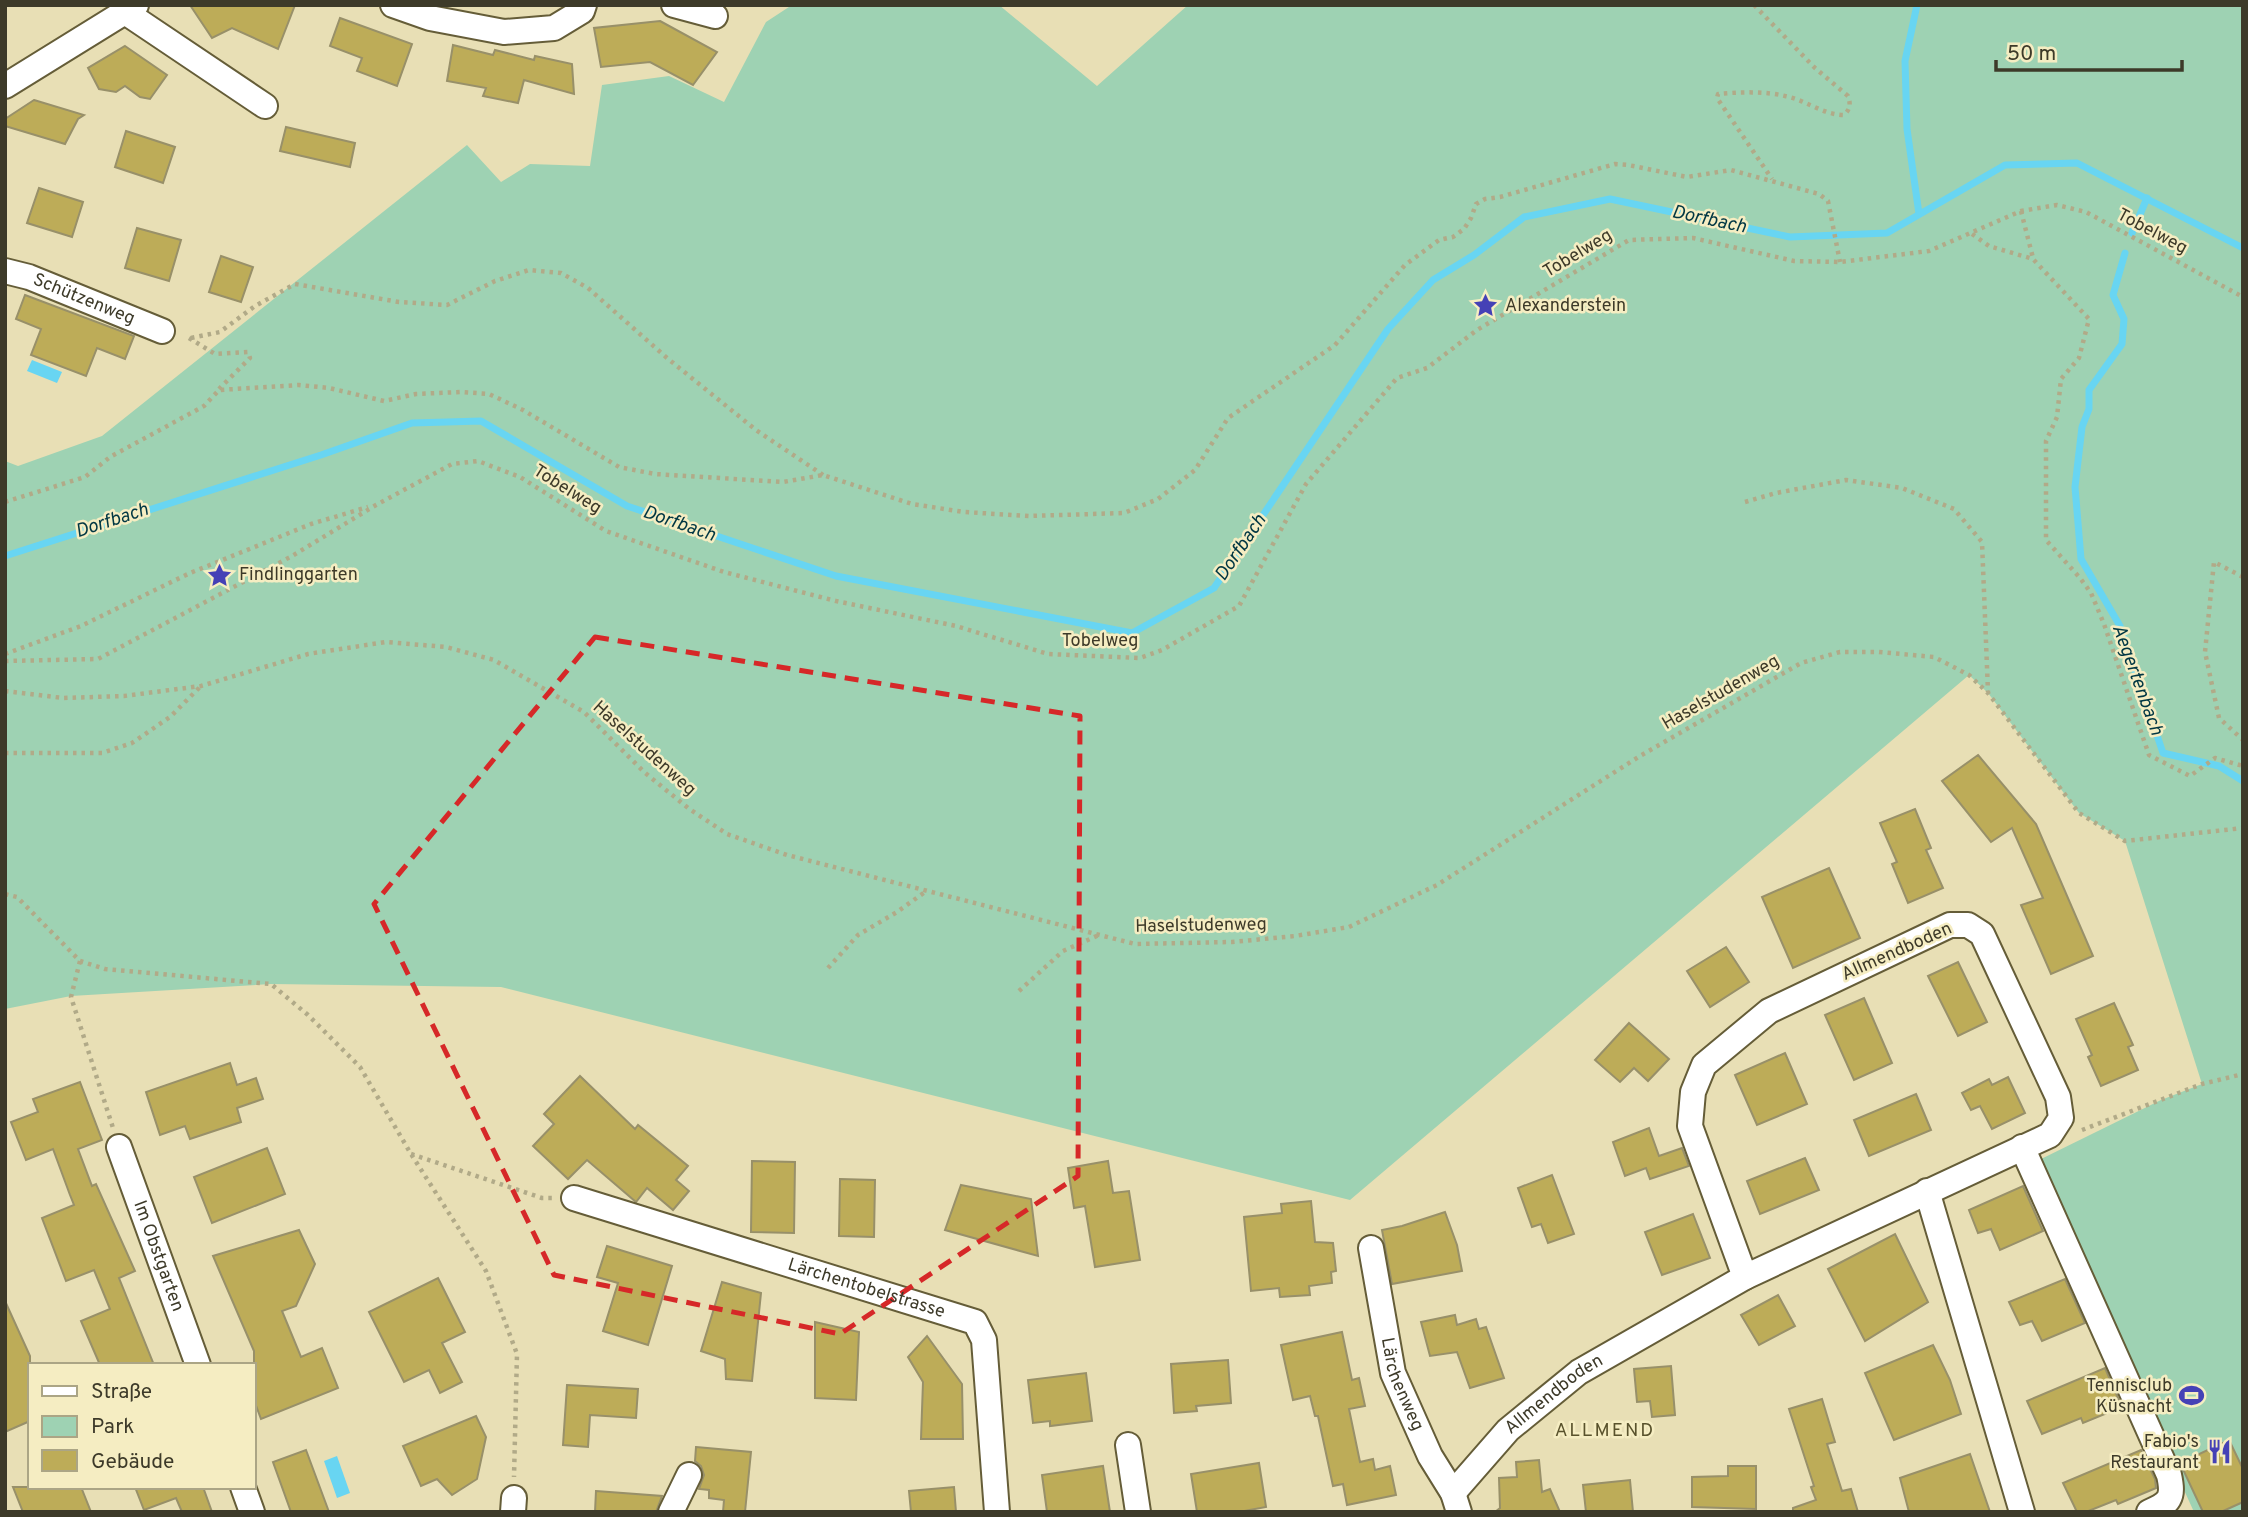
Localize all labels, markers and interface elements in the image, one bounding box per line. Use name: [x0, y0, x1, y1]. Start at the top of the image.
scale bar: [1996, 28, 2182, 72]
text: 50 m: [2007, 41, 2056, 68]
water label: Dorfbach: [1670, 200, 1749, 240]
street label: Tobelweg: [2113, 204, 2191, 260]
street label: Tobelweg: [1539, 224, 1617, 284]
street label: Schützenweg: [30, 268, 138, 330]
place icon: Alexanderstein: [1471, 292, 1499, 320]
place label: Alexanderstein: [1505, 295, 1626, 318]
street label: Tobelweg: [528, 460, 606, 520]
water label: Dorfbach: [72, 498, 152, 544]
water label: Dorfbach: [639, 500, 719, 548]
water label: Dorfbach: [1210, 509, 1272, 586]
place icon: Findlinggarten: [205, 561, 233, 589]
place label: Findlinggarten: [239, 564, 358, 587]
water label: Aegertenbach: [2106, 621, 2168, 739]
street label: Tobelweg: [1062, 630, 1138, 653]
street label: Haselstudenweg: [1658, 650, 1784, 736]
street label: Haselstudenweg: [587, 696, 701, 802]
street label: Haselstudenweg: [1135, 913, 1267, 939]
street label: Allmendboden: [1838, 917, 1956, 987]
street label: Im Obstgarten: [128, 1197, 189, 1315]
street label: Lärchentobelstrasse: [785, 1253, 948, 1324]
street label: Lärchenweg: [1375, 1336, 1429, 1434]
street label: Allmendboden: [1500, 1349, 1607, 1439]
legend: [28, 1363, 256, 1489]
place label: Tennisclub Küsnacht: [2086, 1375, 2172, 1419]
text: Straße: [91, 1379, 152, 1406]
sports icon: Tennisclub Küsnacht: [2178, 1382, 2206, 1410]
text: Park: [91, 1414, 134, 1441]
district label: ALLMEND: [1555, 1419, 1655, 1443]
place label: Fabio's Restaurant: [2110, 1431, 2199, 1475]
restaurant icon: Fabio's Restaurant: [2205, 1438, 2233, 1466]
text: Gebäude: [91, 1449, 174, 1476]

